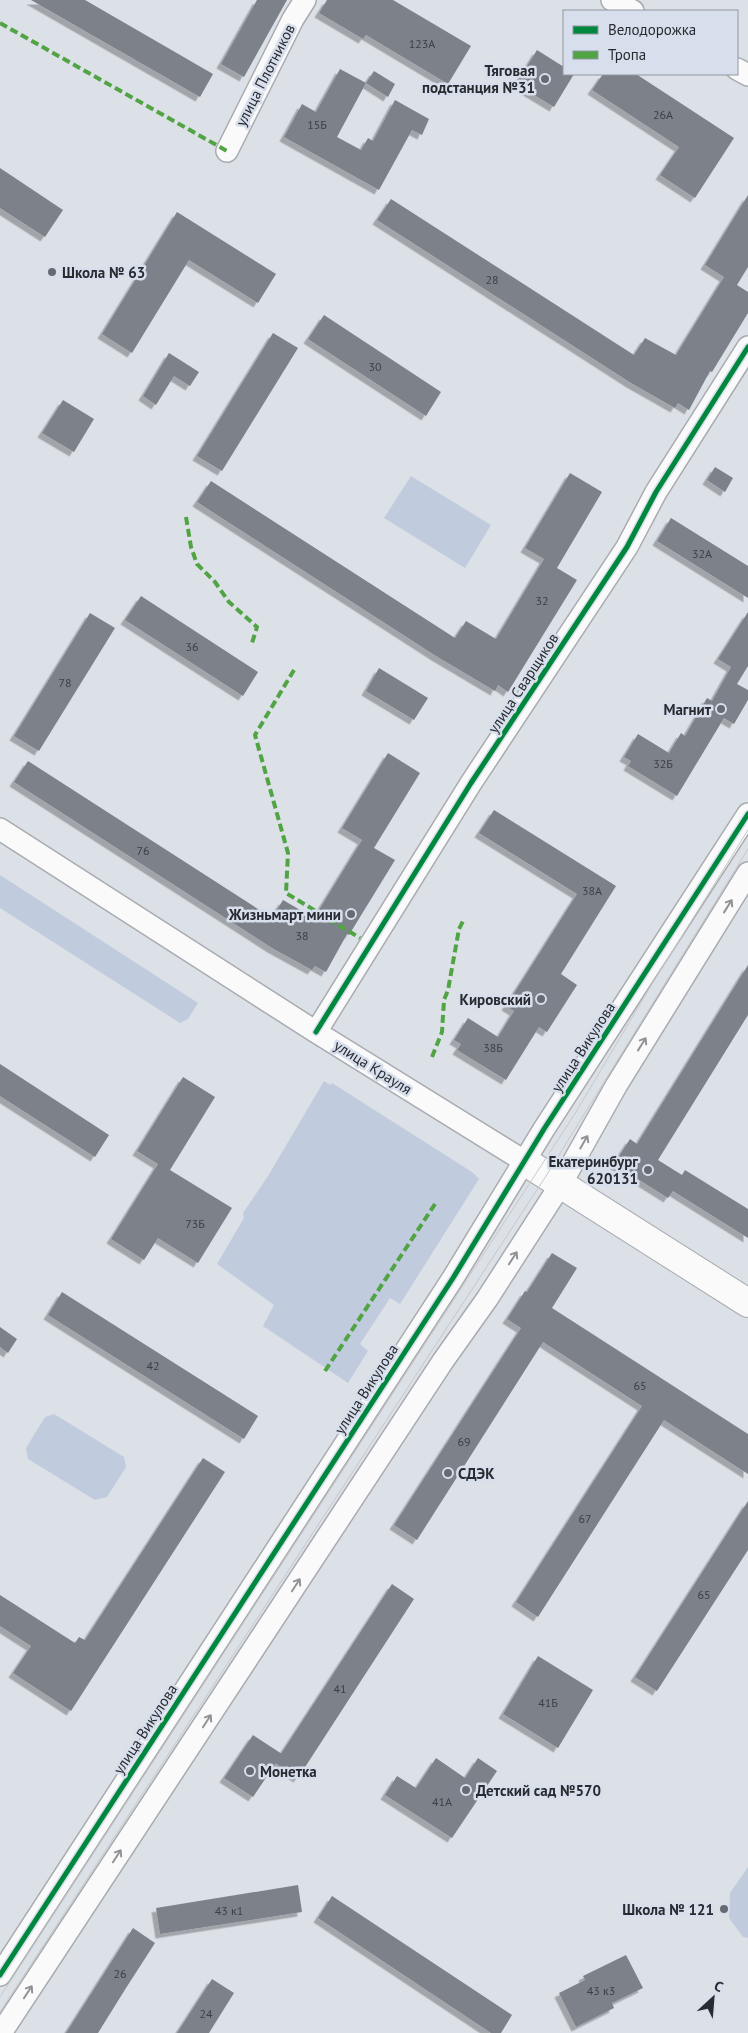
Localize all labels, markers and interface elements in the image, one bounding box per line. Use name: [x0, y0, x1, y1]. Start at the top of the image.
legend: [563, 10, 738, 75]
text: Велодорожка: [608, 20, 696, 39]
street label: улица Плотников: [231, 21, 299, 129]
house number: 123А: [409, 36, 435, 51]
text: Тропа: [608, 45, 646, 64]
place label: Тяговая подстанция №31: [422, 61, 535, 97]
marker: Тяговая подстанция №31: [539, 73, 551, 85]
house number: 26А: [653, 107, 673, 122]
house number: 15Б: [307, 117, 327, 132]
place label: Школа № 63: [62, 263, 145, 282]
marker: Школа № 63: [46, 266, 58, 278]
house number: 28: [485, 272, 499, 287]
house number: 30: [368, 359, 382, 374]
house number: 32А: [692, 546, 712, 561]
house number: 32: [535, 593, 549, 608]
street label: улица Сварщиков: [483, 629, 563, 737]
house number: 36: [185, 639, 199, 654]
house number: 78: [58, 675, 72, 690]
place label: Магнит: [663, 700, 712, 719]
marker: Магнит: [715, 703, 727, 715]
house number: 32Б: [653, 756, 673, 771]
house number: 76: [136, 843, 150, 858]
house number: 38А: [582, 883, 602, 898]
one-way arrow: [722, 899, 733, 913]
place label: Жизньмарт мини: [228, 905, 341, 924]
marker: Жизньмарт мини: [345, 908, 357, 920]
house number: 38: [295, 928, 309, 943]
place label: Кировский: [460, 990, 531, 1009]
marker: Кировский: [535, 993, 547, 1005]
street label: улица Викулова: [547, 998, 619, 1096]
street label: улица Крауля: [331, 1036, 415, 1098]
one-way arrow: [637, 1038, 647, 1052]
house number: 38Б: [483, 1040, 503, 1055]
one-way arrow: [580, 1135, 590, 1149]
place label: Екатеринбург 620131: [549, 1152, 638, 1188]
marker: Екатеринбург 620131: [642, 1164, 654, 1176]
house number: 73Б: [185, 1216, 205, 1231]
one-way arrow: [508, 1252, 518, 1266]
street label: улица Викулова: [330, 1340, 402, 1438]
house number: 42: [146, 1358, 160, 1373]
house number: 65: [633, 1378, 647, 1393]
house number: 69: [457, 1434, 471, 1449]
place label: СДЭК: [458, 1464, 495, 1483]
marker: СДЭК: [442, 1467, 454, 1479]
house number: 67: [578, 1511, 592, 1526]
one-way arrow: [291, 1578, 301, 1592]
house number: 65: [697, 1587, 711, 1602]
street label: улица Викулова: [109, 1680, 181, 1778]
house number: 41: [333, 1681, 347, 1696]
house number: 41Б: [538, 1695, 558, 1710]
one-way arrow: [202, 1714, 212, 1728]
place label: Монетка: [260, 1762, 317, 1781]
marker: Монетка: [244, 1765, 256, 1777]
place label: Детский сад №570: [476, 1781, 601, 1800]
marker: Детский сад №570: [460, 1784, 472, 1796]
house number: 41А: [432, 1794, 452, 1809]
one-way arrow: [113, 1850, 123, 1864]
place label: Школа № 121: [622, 1900, 714, 1919]
house number: 43 к1: [215, 1903, 243, 1918]
marker: Школа № 121: [718, 1903, 730, 1915]
house number: 26: [113, 1966, 127, 1981]
north arrow: [688, 1973, 738, 2023]
text: С: [711, 1977, 726, 1996]
house number: 43 к3: [587, 1983, 615, 1998]
one-way arrow: [23, 1986, 33, 2000]
house number: 24: [199, 2006, 213, 2021]

